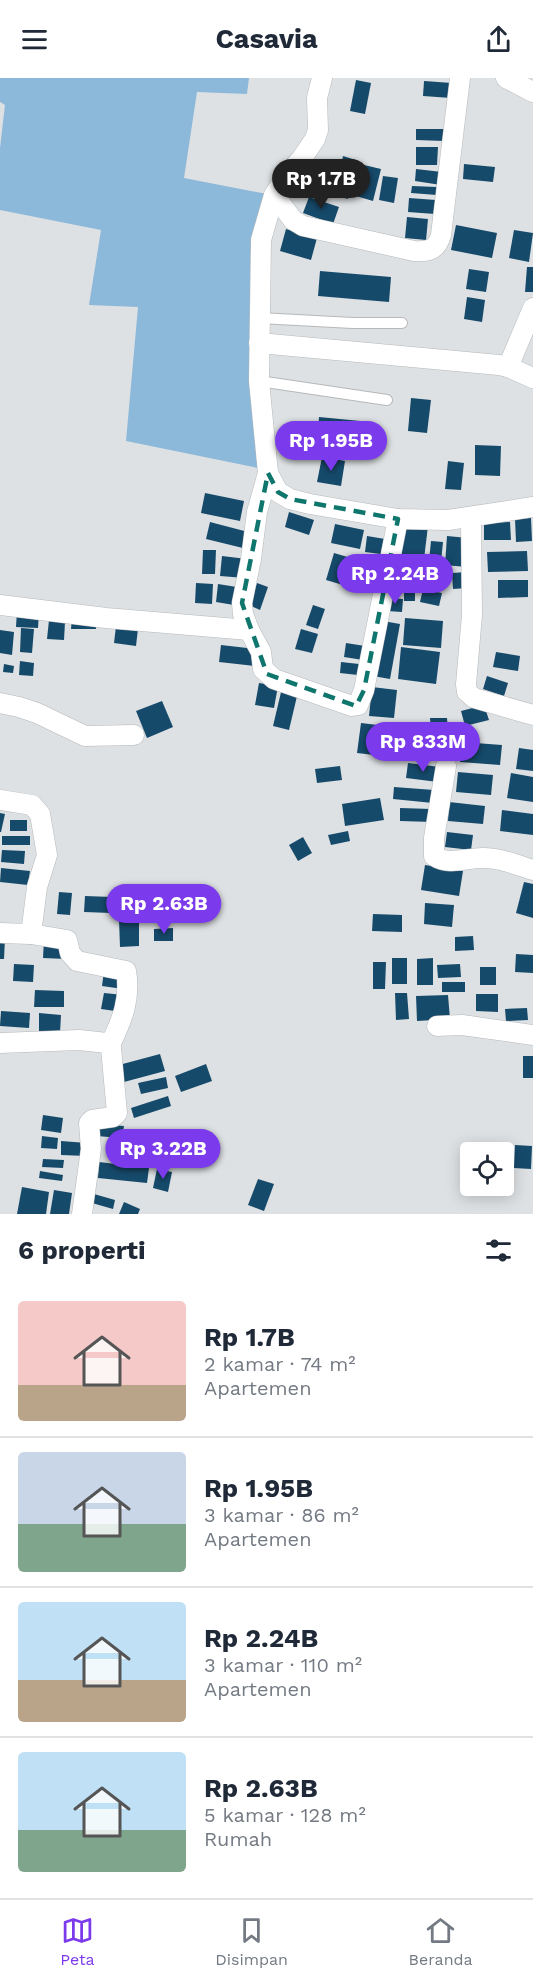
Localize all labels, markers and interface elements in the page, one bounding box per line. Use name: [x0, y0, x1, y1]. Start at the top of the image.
icon: menu: [18, 23, 51, 56]
text: Casavia: [215, 23, 318, 55]
icon: share: [482, 23, 515, 56]
pin: Rp 1.7B: [266, 159, 376, 210]
text: Rp 1.7B: [286, 166, 356, 190]
pin: Rp 1.95B: [269, 421, 393, 472]
text: Rp 1.95B: [289, 428, 373, 452]
pin: Rp 2.24B: [333, 554, 457, 605]
text: Rp 2.24B: [351, 561, 439, 585]
pin: Rp 833M: [368, 722, 478, 773]
text: Rp 833M: [380, 729, 466, 753]
pin: Rp 2.63B: [102, 884, 226, 935]
text: Rp 2.63B: [120, 891, 208, 915]
pin: Rp 3.22B: [101, 1129, 225, 1180]
text: Rp 3.22B: [119, 1136, 207, 1160]
map controls: [460, 1142, 514, 1196]
button: locate: [460, 1142, 514, 1196]
icon: filters: [482, 1234, 515, 1267]
text: 6 properti: [18, 1235, 146, 1265]
text: Rp 1.7B: [204, 1322, 295, 1352]
icon: home: [66, 1325, 138, 1397]
text: 2 kamar · 74 m²: [204, 1352, 356, 1376]
text: Apartemen: [204, 1376, 312, 1400]
text: Rp 1.95B: [204, 1473, 313, 1503]
icon: home: [66, 1476, 138, 1548]
text: 3 kamar · 86 m²: [204, 1503, 359, 1527]
text: Apartemen: [204, 1527, 312, 1551]
text: Rp 2.24B: [204, 1623, 318, 1653]
icon: home: [66, 1626, 138, 1698]
text: 3 kamar · 110 m²: [204, 1653, 362, 1677]
text: Apartemen: [204, 1677, 312, 1701]
text: Rp 2.63B: [204, 1773, 318, 1803]
icon: home: [66, 1776, 138, 1848]
text: 5 kamar · 128 m²: [204, 1803, 366, 1827]
text: Rumah: [204, 1827, 272, 1851]
tab: Peta: [60, 1914, 95, 1969]
tab: Disimpan: [215, 1914, 288, 1969]
tab: Beranda: [409, 1914, 473, 1969]

